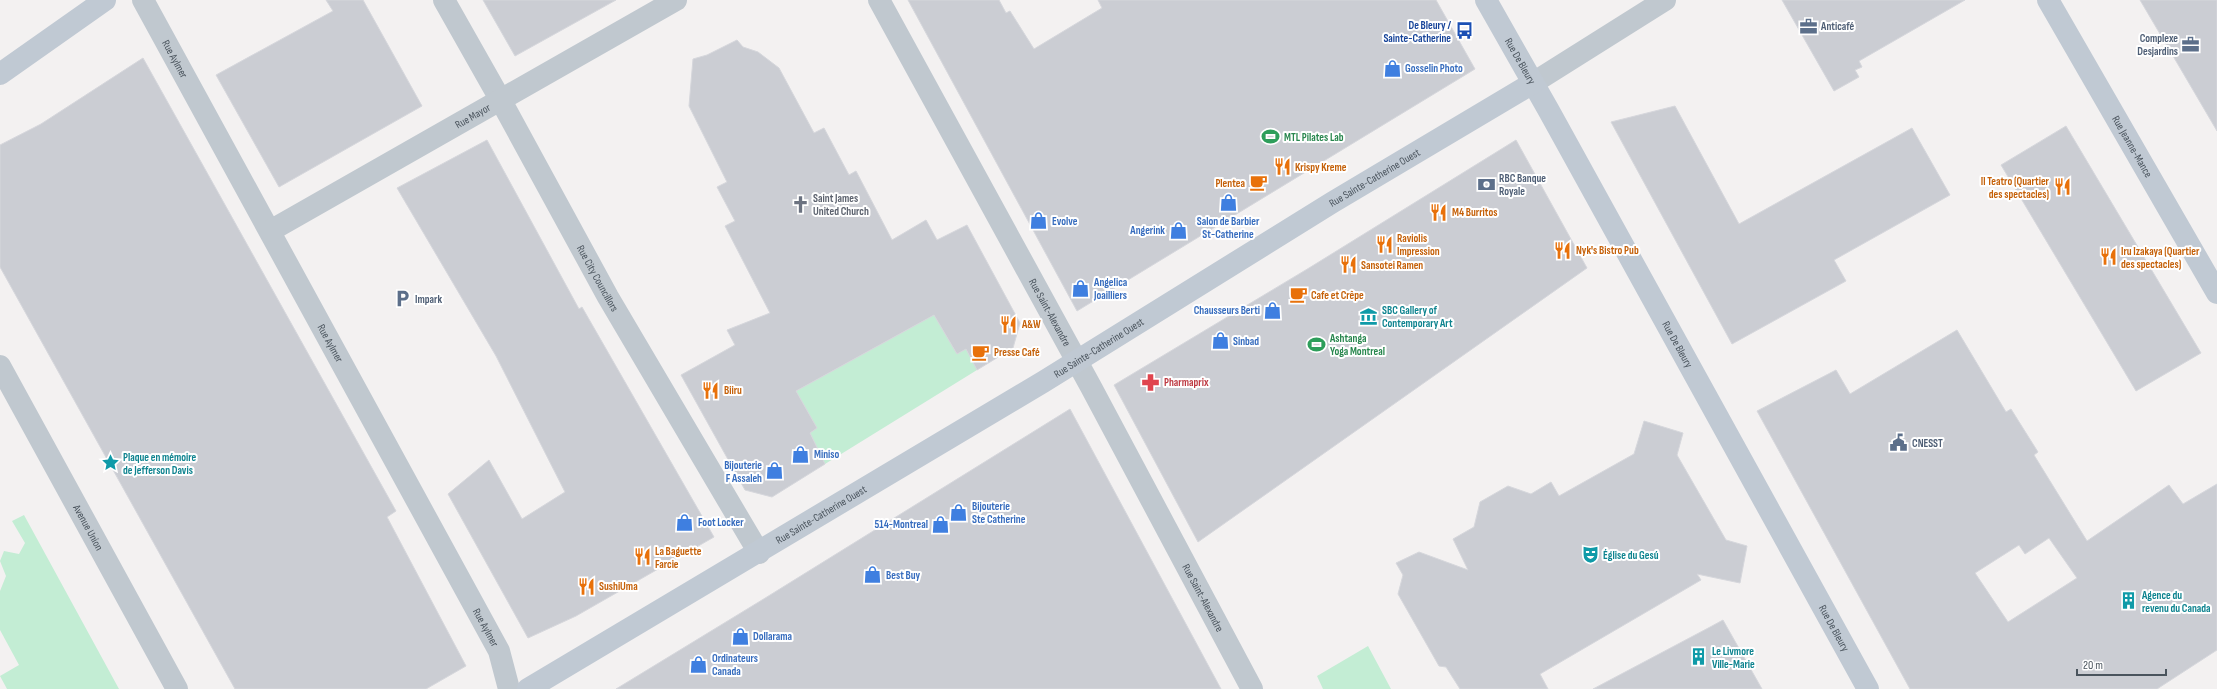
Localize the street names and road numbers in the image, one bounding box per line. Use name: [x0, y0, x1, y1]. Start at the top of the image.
street label: Rue De Bleury: [1502, 36, 1539, 87]
street label: Rue Aylmer: [159, 38, 190, 80]
street label: Rue Mayor: [453, 101, 493, 131]
street label: Rue Jeanne-Mance: [2109, 113, 2155, 180]
street label: Rue Sainte-Catherine Ouest: [1327, 145, 1423, 210]
street label: Rue City Councillors: [574, 243, 621, 314]
street label: Rue Saint-Alexandre: [1026, 276, 1073, 349]
street label: Rue Sainte-Catherine Ouest: [1052, 315, 1147, 381]
street label: Rue De Bleury: [1659, 319, 1696, 371]
street label: Rue Aylmer: [315, 322, 346, 365]
street label: Rue Sainte-Catherine Ouest: [773, 482, 869, 547]
street label: Avenue Union: [70, 502, 106, 553]
street label: Rue Saint-Alexandre: [1179, 562, 1226, 634]
street label: Rue De Bleury: [1816, 603, 1852, 654]
street label: Rue Aylmer: [470, 606, 501, 649]

